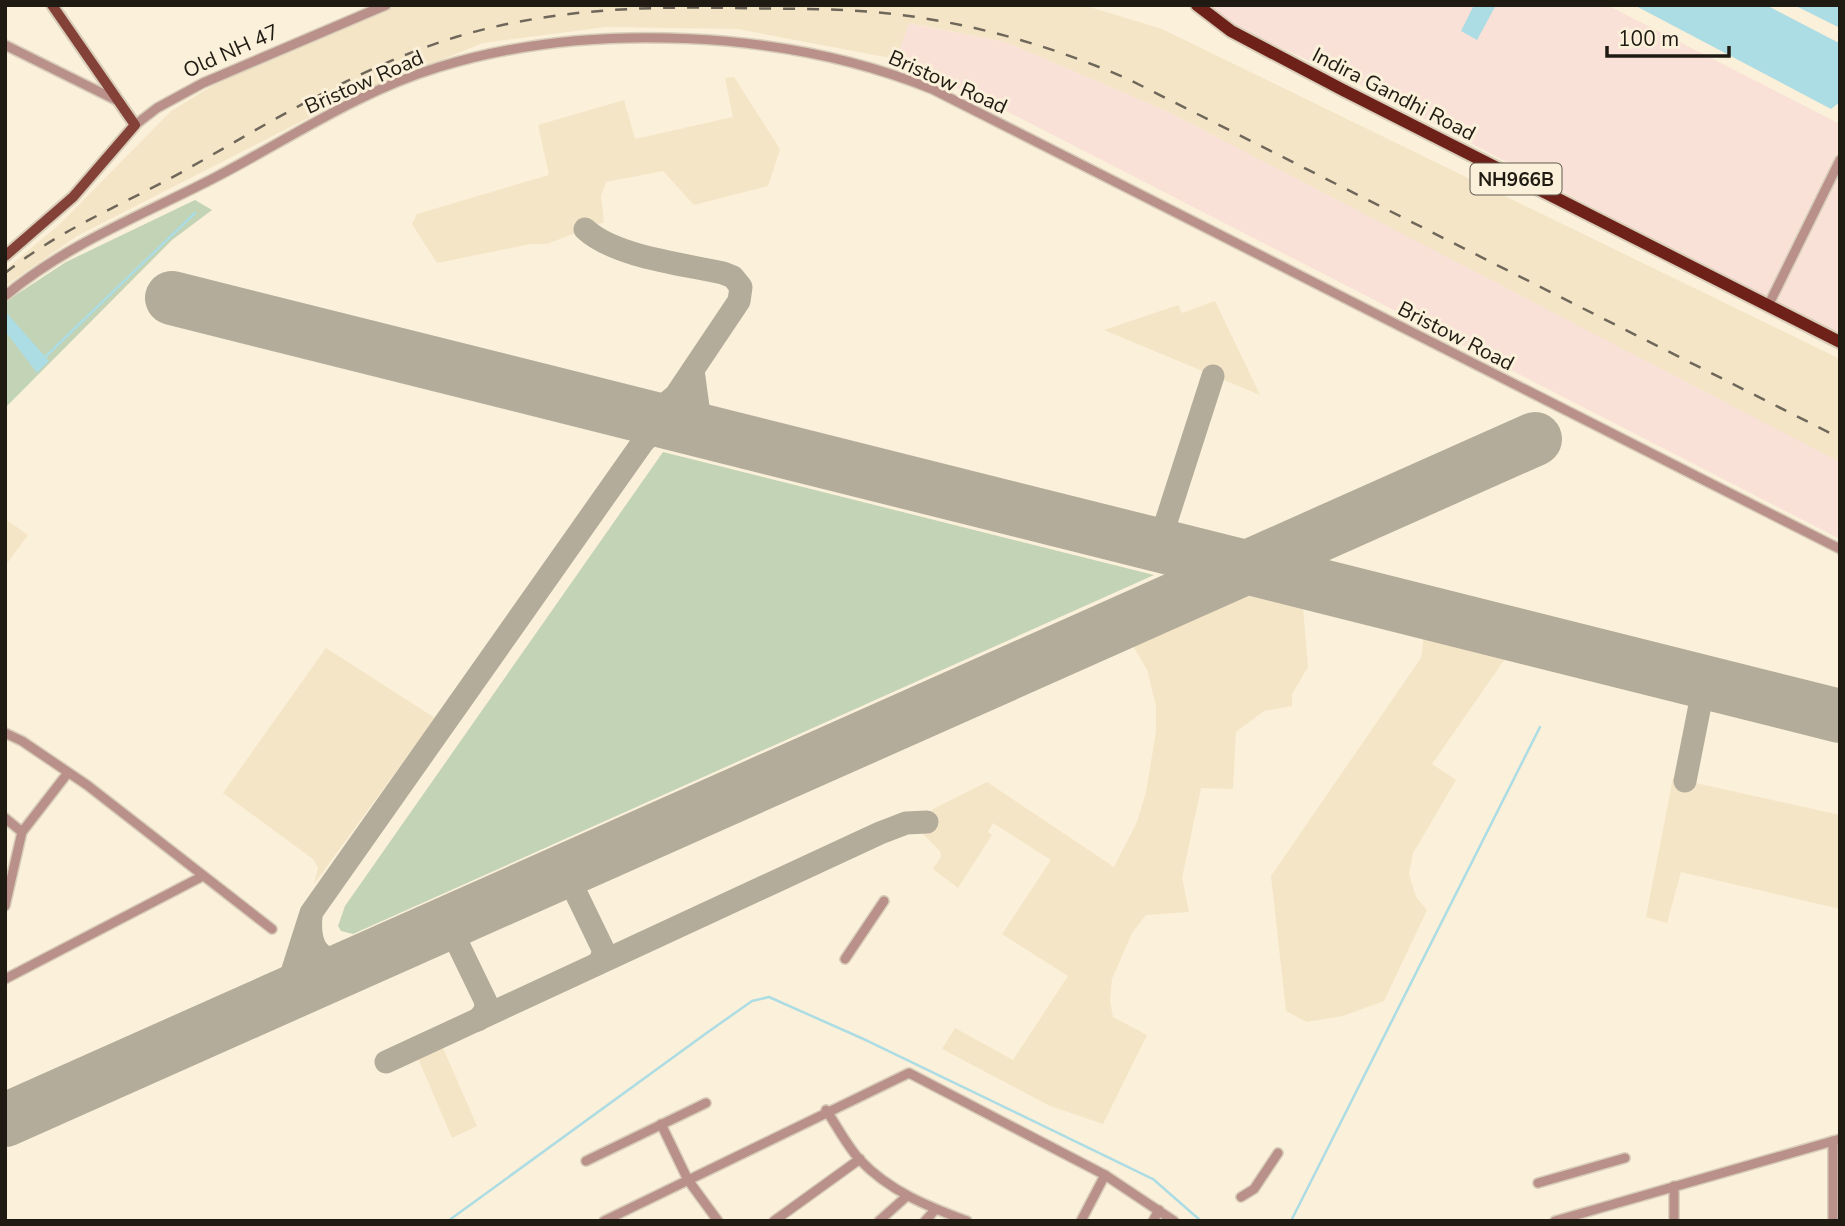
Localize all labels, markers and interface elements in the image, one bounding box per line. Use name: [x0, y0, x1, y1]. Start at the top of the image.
scale bar: [1607, 14, 1730, 58]
street label: Old NH 47: [179, 17, 283, 85]
text: 100 m: [1618, 25, 1679, 53]
street label: Indira Gandhi Road: [1307, 41, 1481, 147]
street label: Bristow Road: [300, 43, 428, 121]
street label: Bristow Road: [884, 43, 1012, 121]
road number: NH966B: [1470, 164, 1562, 195]
street label: Bristow Road: [1393, 295, 1519, 377]

